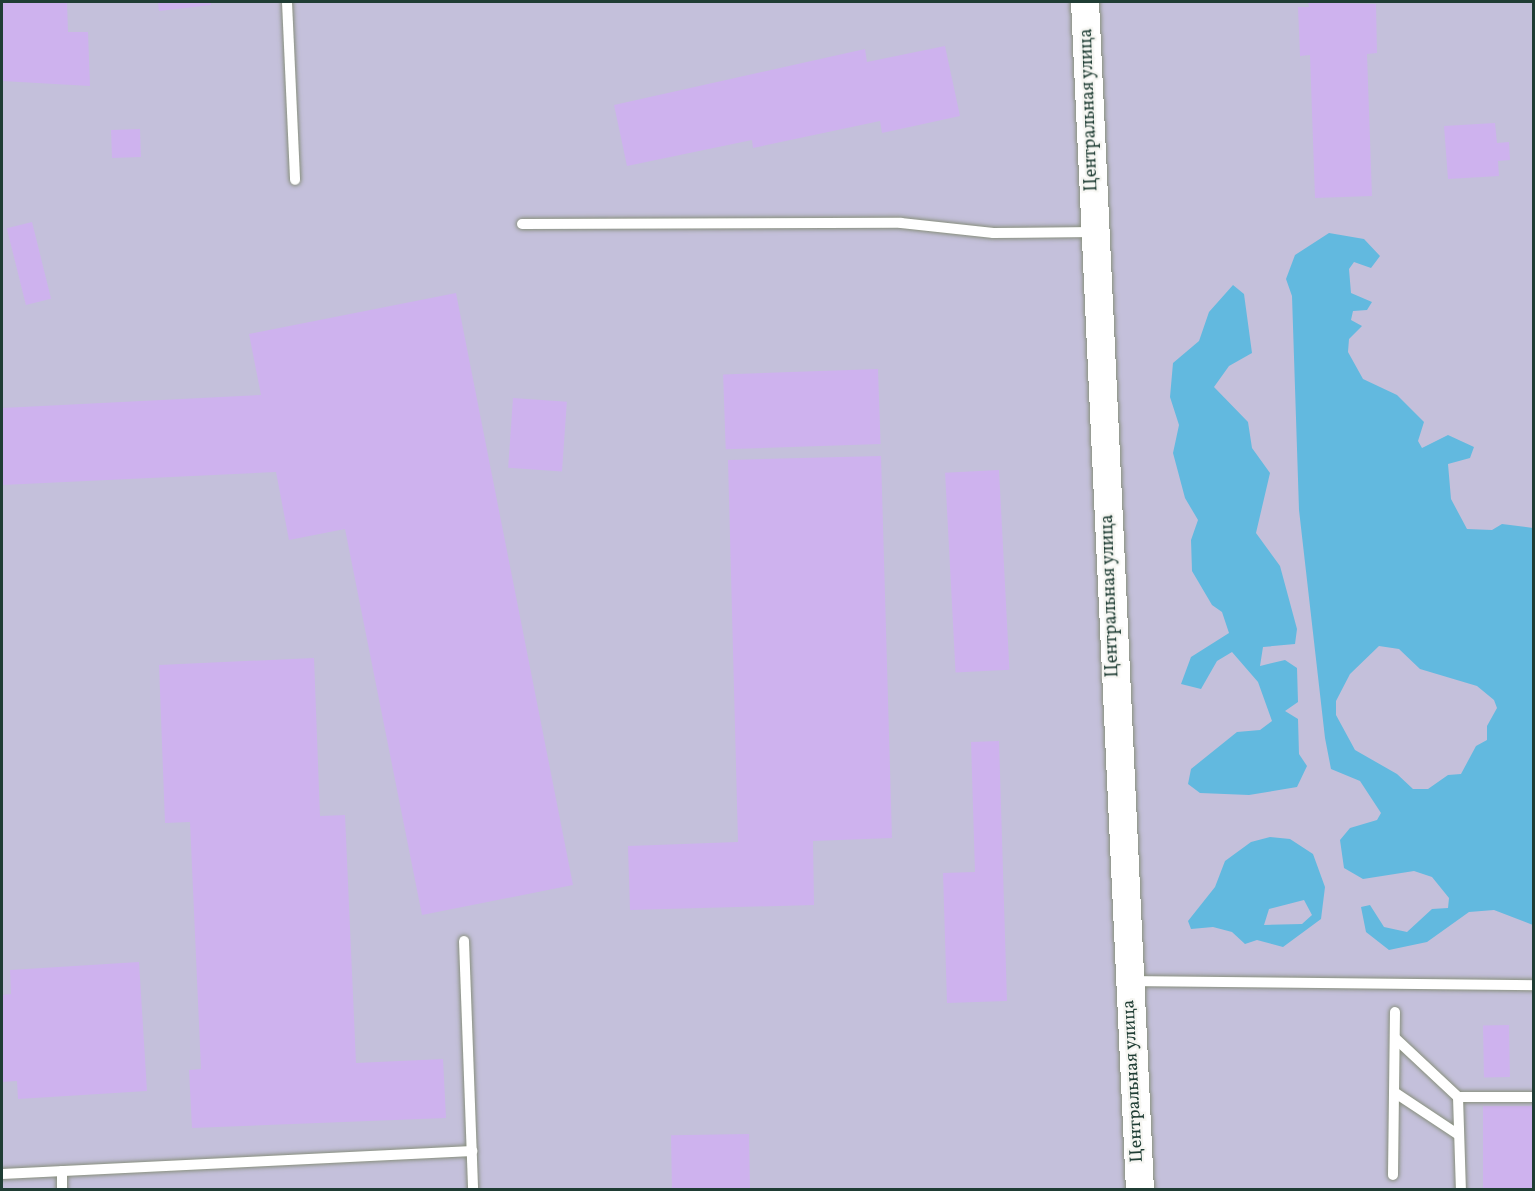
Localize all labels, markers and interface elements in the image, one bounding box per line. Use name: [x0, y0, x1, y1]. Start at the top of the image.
street label: Центральная улица: [1076, 28, 1104, 192]
street label: Центральная улица: [1097, 514, 1125, 678]
street label: Центральная улица: [1119, 999, 1149, 1163]

